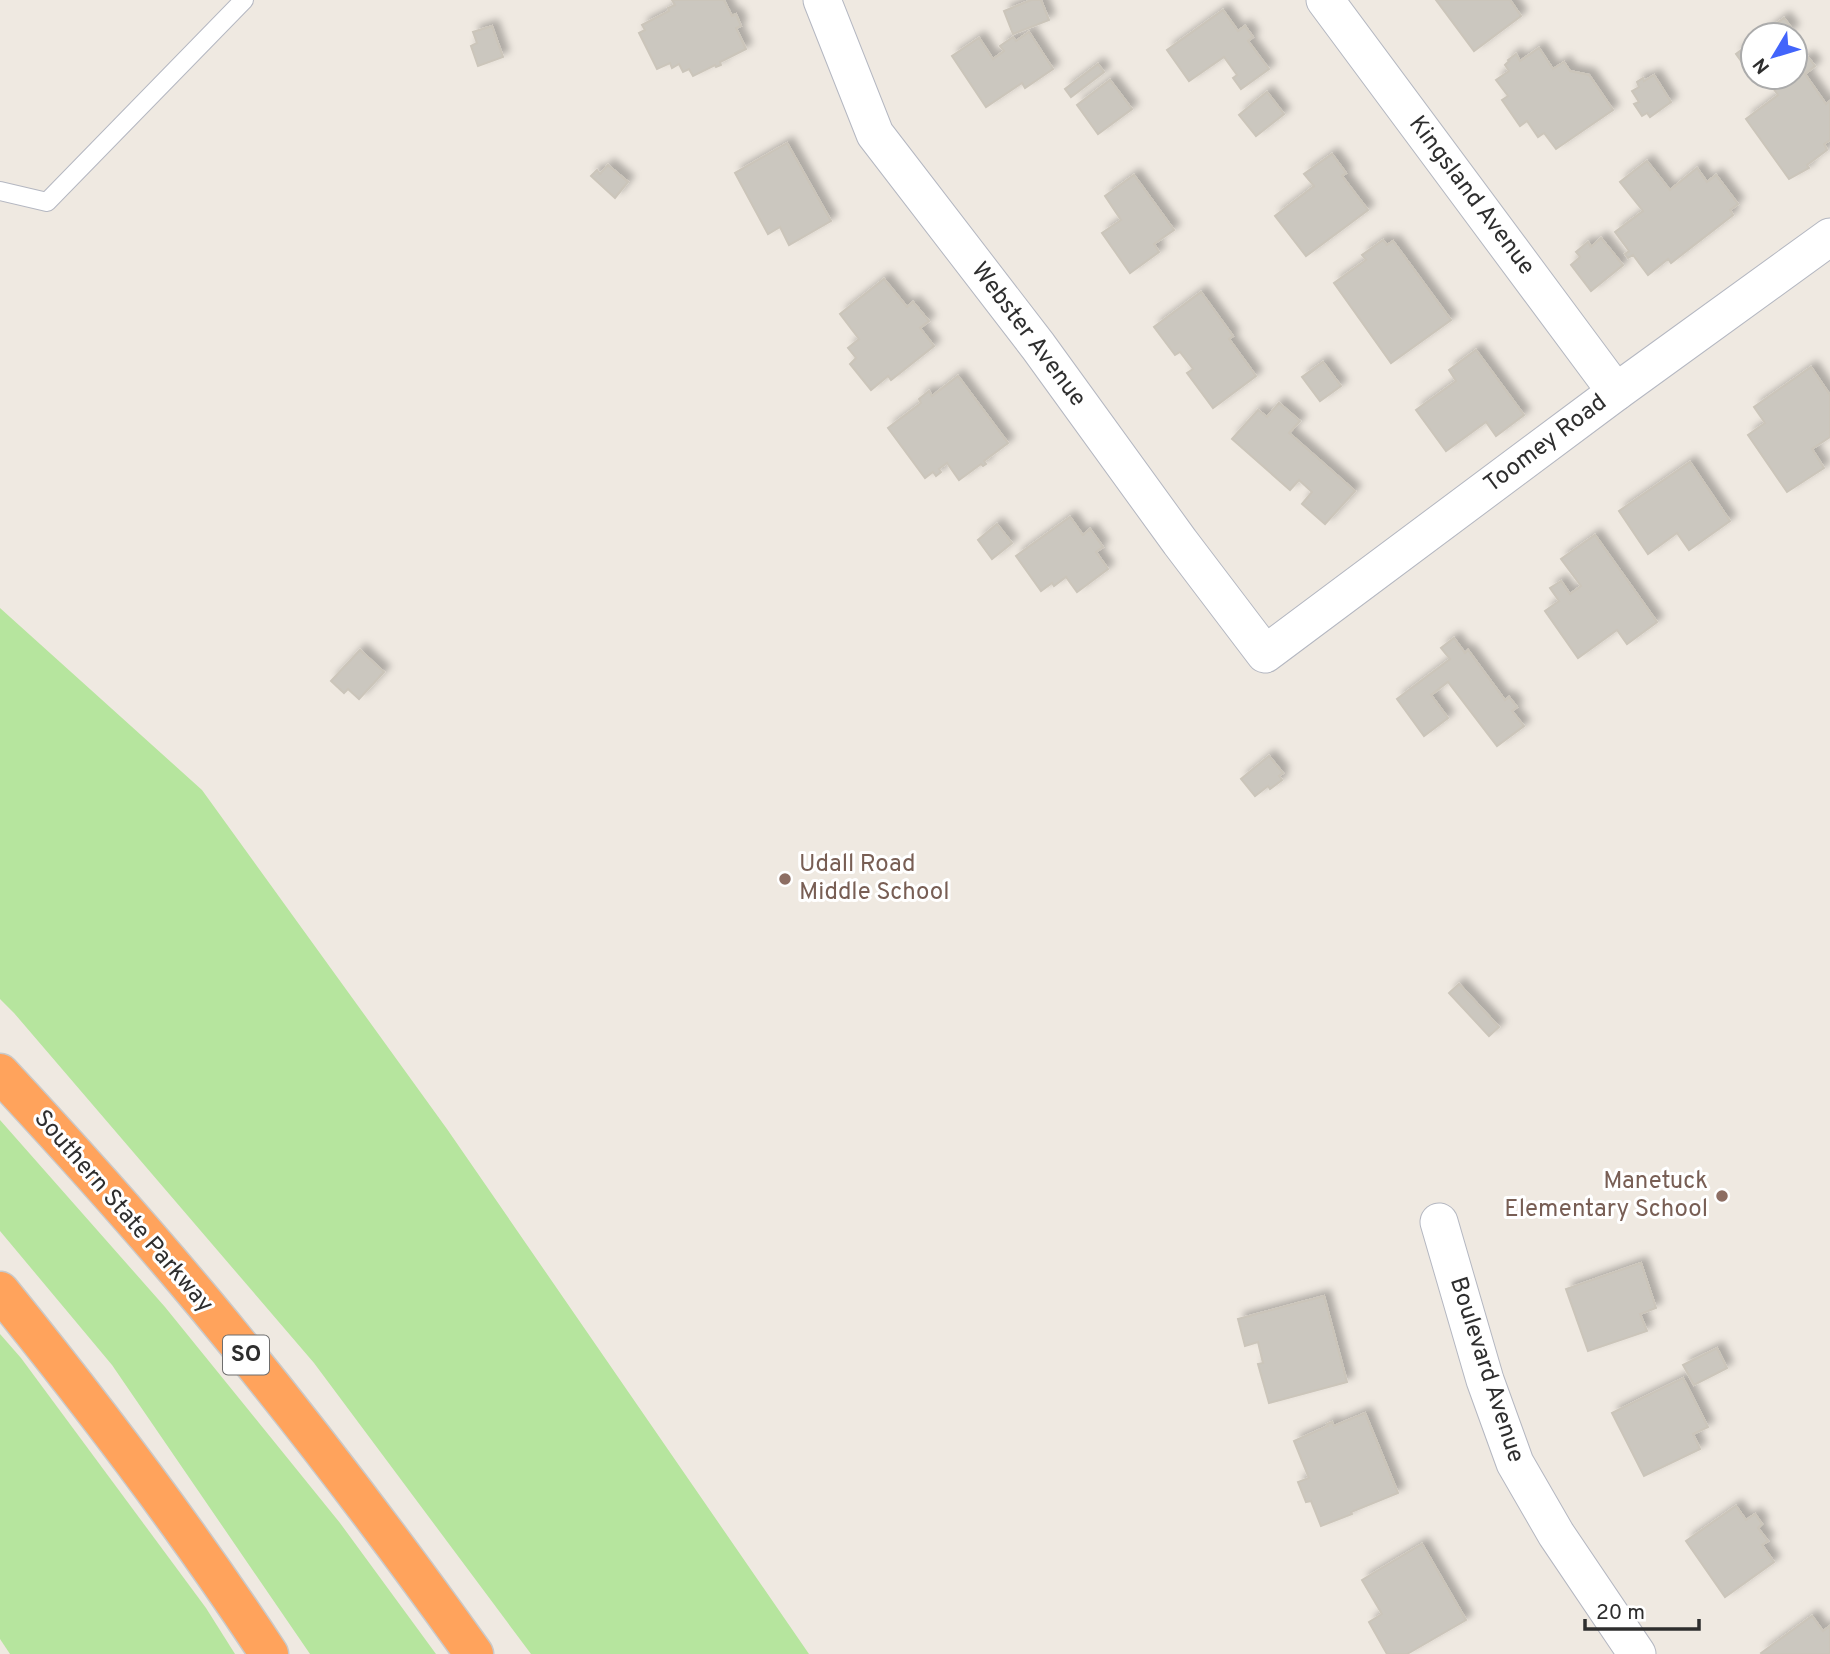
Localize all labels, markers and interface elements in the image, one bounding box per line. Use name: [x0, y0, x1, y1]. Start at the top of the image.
north arrow: [1739, 21, 1809, 91]
text: N: [1749, 52, 1776, 78]
street label: Kingsland Avenue: [1401, 110, 1541, 282]
street label: Webster Avenue: [964, 257, 1092, 413]
street label: Toomey Road: [1479, 388, 1613, 500]
place label: Udall Road Middle School: [799, 850, 949, 908]
marker: Udall Road Middle School: [777, 871, 793, 887]
street label: Southern State Parkway: [27, 1104, 219, 1320]
place label: Manetuck Elementary School: [1504, 1167, 1708, 1225]
marker: Manetuck Elementary School: [1714, 1188, 1730, 1204]
street label: Boulevard Avenue: [1442, 1273, 1530, 1467]
road number: SO: [223, 1336, 269, 1374]
scale bar: [1585, 1588, 1699, 1632]
text: 20 m: [1596, 1600, 1645, 1627]

